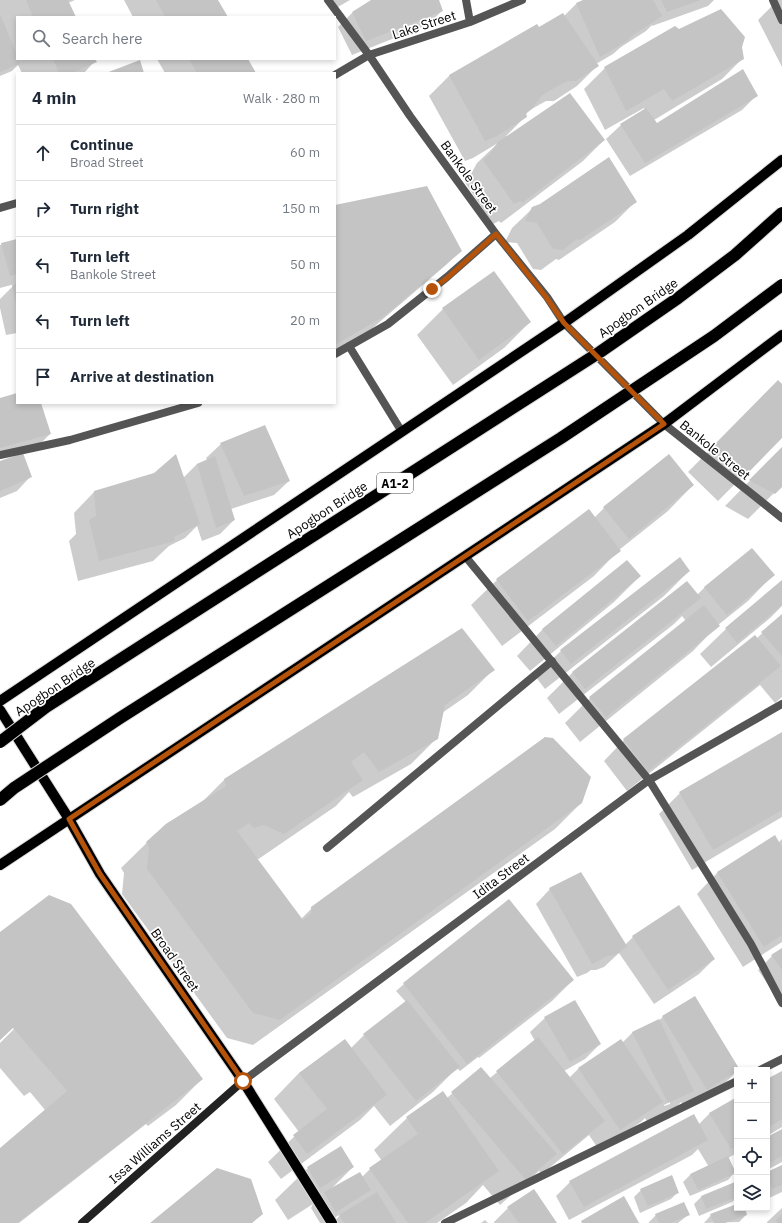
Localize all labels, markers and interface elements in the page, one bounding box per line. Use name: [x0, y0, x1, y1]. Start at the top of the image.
street label: Lake Street: [390, 7, 458, 43]
search box: [16, 16, 336, 60]
icon: search: [30, 27, 52, 49]
text: Search here: [62, 29, 142, 48]
text: 4 min: [32, 87, 76, 109]
text: Walk · 280 m: [243, 90, 320, 107]
text: Continue: [70, 135, 134, 154]
street label: Bankole Street: [437, 137, 501, 217]
icon: ahead: [32, 142, 54, 164]
text: 60 m: [290, 144, 320, 161]
text: Broad Street: [70, 154, 144, 171]
icon: right: [32, 198, 54, 220]
text: Turn right: [70, 199, 139, 218]
text: 150 m: [282, 200, 320, 217]
text: Turn left: [70, 247, 130, 266]
icon: left: [32, 254, 54, 276]
text: 50 m: [290, 256, 320, 273]
text: Bankole Street: [70, 266, 156, 283]
street label: Apogbon Bridge: [595, 274, 681, 342]
route end: [423, 280, 441, 298]
icon: left: [32, 310, 54, 332]
text: Turn left: [70, 311, 130, 330]
text: 20 m: [290, 312, 320, 329]
icon: arrive: [32, 366, 54, 388]
text: Arrive at destination: [70, 367, 214, 386]
street label: Bankole Street: [676, 416, 754, 484]
road number: A1-2: [377, 473, 413, 493]
street label: Apogbon Bridge: [283, 477, 371, 543]
street label: Apogbon Bridge: [12, 654, 98, 720]
street label: Idita Street: [469, 849, 533, 903]
street label: Broad Street: [147, 925, 203, 995]
map controls: [734, 1067, 770, 1211]
button: +: [734, 1067, 770, 1103]
route start: [234, 1072, 252, 1090]
street label: Issa Williams Street: [106, 1098, 204, 1188]
button: −: [734, 1103, 770, 1139]
button: locate: [734, 1139, 770, 1175]
button: layers: [734, 1175, 770, 1211]

